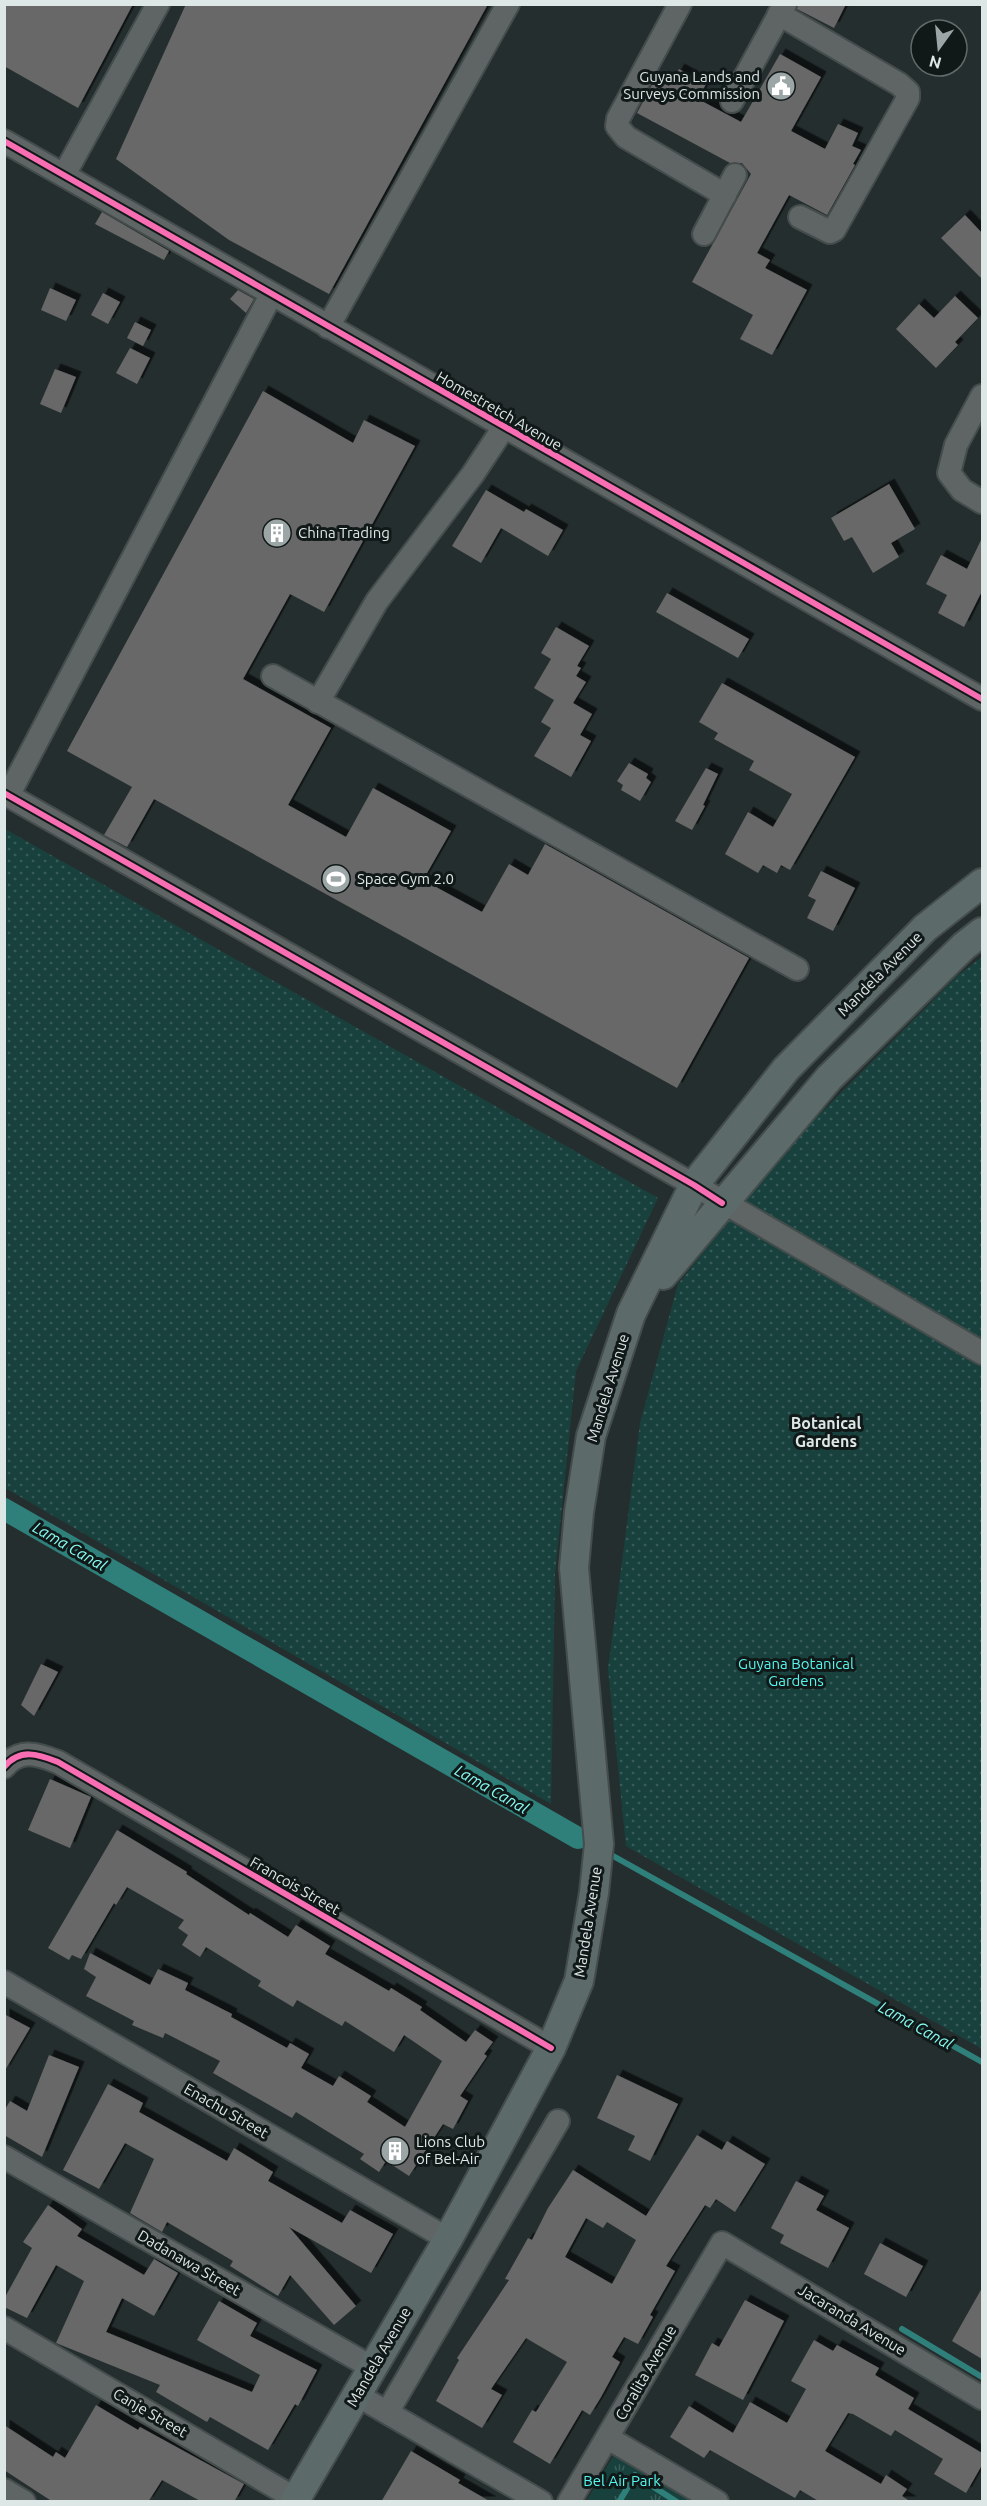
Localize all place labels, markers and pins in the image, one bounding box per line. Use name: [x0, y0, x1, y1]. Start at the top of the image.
place label: Guyana Lands and Surveys Commission: [623, 68, 760, 102]
public building icon: Guyana Lands and Surveys Commission: [765, 70, 797, 102]
building icon: China Trading: [261, 517, 293, 549]
place label: China Trading: [298, 524, 390, 541]
sports icon: Space Gym 2.0: [320, 863, 352, 895]
place label: Space Gym 2.0: [357, 870, 454, 887]
place label: Lions Club of Bel-Air: [416, 2133, 485, 2167]
building icon: Lions Club of Bel-Air: [379, 2135, 411, 2167]

